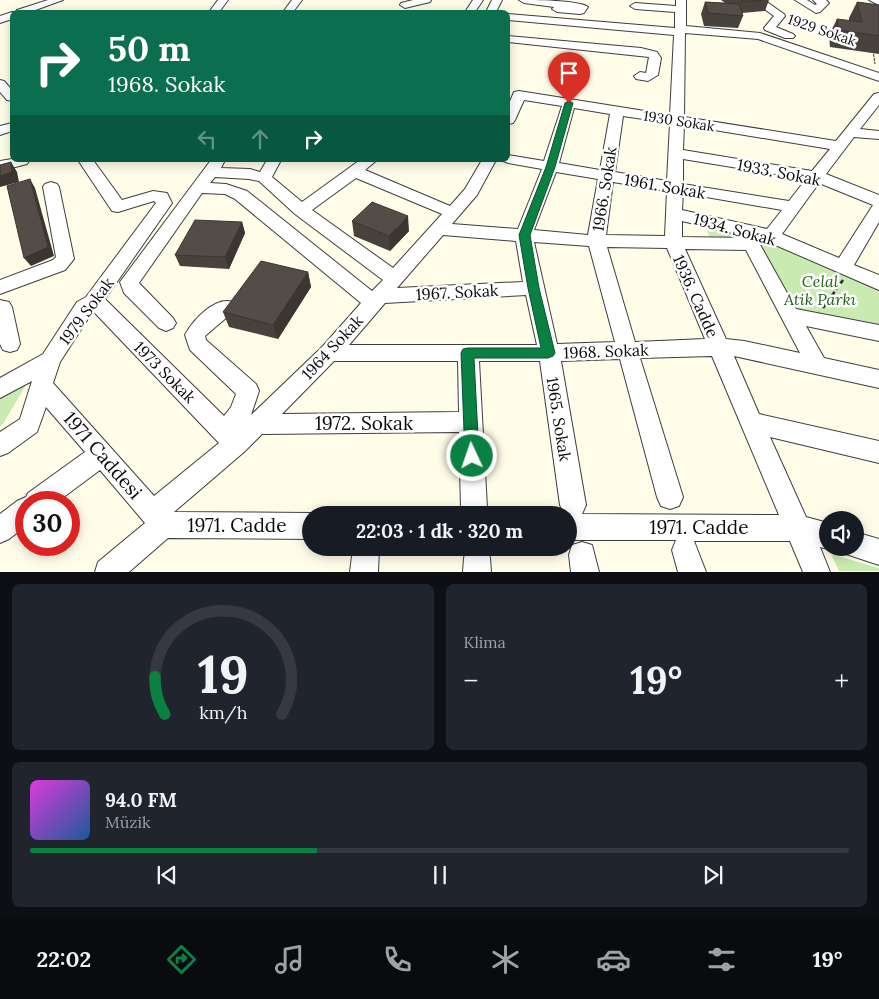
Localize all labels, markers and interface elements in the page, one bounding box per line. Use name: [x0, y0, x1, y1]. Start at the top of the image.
street label: 1929 Sokak: [786, 10, 859, 50]
text: 50 m: [108, 26, 191, 71]
icon: right: [25, 30, 90, 95]
pin: [548, 52, 590, 103]
icon: arrive: [555, 59, 583, 87]
text: 1968. Sokak: [108, 70, 225, 98]
street label: 1930 Sokak: [642, 106, 716, 136]
icon: left: [193, 125, 221, 153]
icon: ahead: [246, 125, 274, 153]
icon: right: [299, 125, 327, 153]
street label: 1966. Sokak: [587, 145, 621, 233]
street label: 1933. Sokak: [735, 154, 823, 190]
street label: 1961. Sokak: [623, 169, 708, 203]
street label: 1934. Sokak: [692, 208, 779, 250]
street label: 1936. Cadde: [669, 251, 723, 341]
park label: Celal Atik Parkı: [783, 271, 856, 309]
street label: 1979 Sokak: [54, 273, 118, 349]
street label: 1967. Sokak: [415, 280, 499, 304]
street label: 1964 Sokak: [297, 310, 367, 383]
street label: 1973 Sokak: [130, 337, 200, 407]
street label: 1968. Sokak: [563, 340, 649, 362]
street label: 1965. Sokak: [542, 375, 576, 463]
street label: 1971 Caddesi: [58, 406, 148, 504]
street label: 1972. Sokak: [315, 411, 414, 435]
position arrow: [445, 429, 497, 481]
speed limit sign: 30: [15, 491, 80, 556]
map controls: [819, 511, 864, 556]
button: sound: [819, 511, 864, 556]
street label: 1971. Cadde: [188, 513, 286, 537]
street label: 1971. Cadde: [650, 515, 748, 539]
text: 22:03 · 1 dk · 320 m: [356, 519, 523, 543]
text: Klima: [464, 632, 506, 652]
text: 19: [197, 641, 248, 707]
text: 19°: [630, 656, 682, 704]
text: −: [464, 663, 478, 699]
text: +: [834, 663, 849, 699]
text: km/h: [199, 701, 247, 724]
text: 94.0 FM: [105, 788, 177, 812]
text: Müzik: [105, 812, 151, 832]
icon: previous: [153, 861, 181, 889]
icon: pause: [426, 861, 454, 889]
icon: next: [699, 861, 727, 889]
icon: directions: [164, 942, 199, 977]
icon: music: [272, 942, 307, 977]
icon: phone: [380, 942, 415, 977]
icon: climate: [488, 942, 523, 977]
icon: car: [596, 942, 631, 977]
icon: filters: [704, 942, 739, 977]
text: 22:02: [37, 945, 91, 973]
text: 19°: [812, 945, 842, 973]

